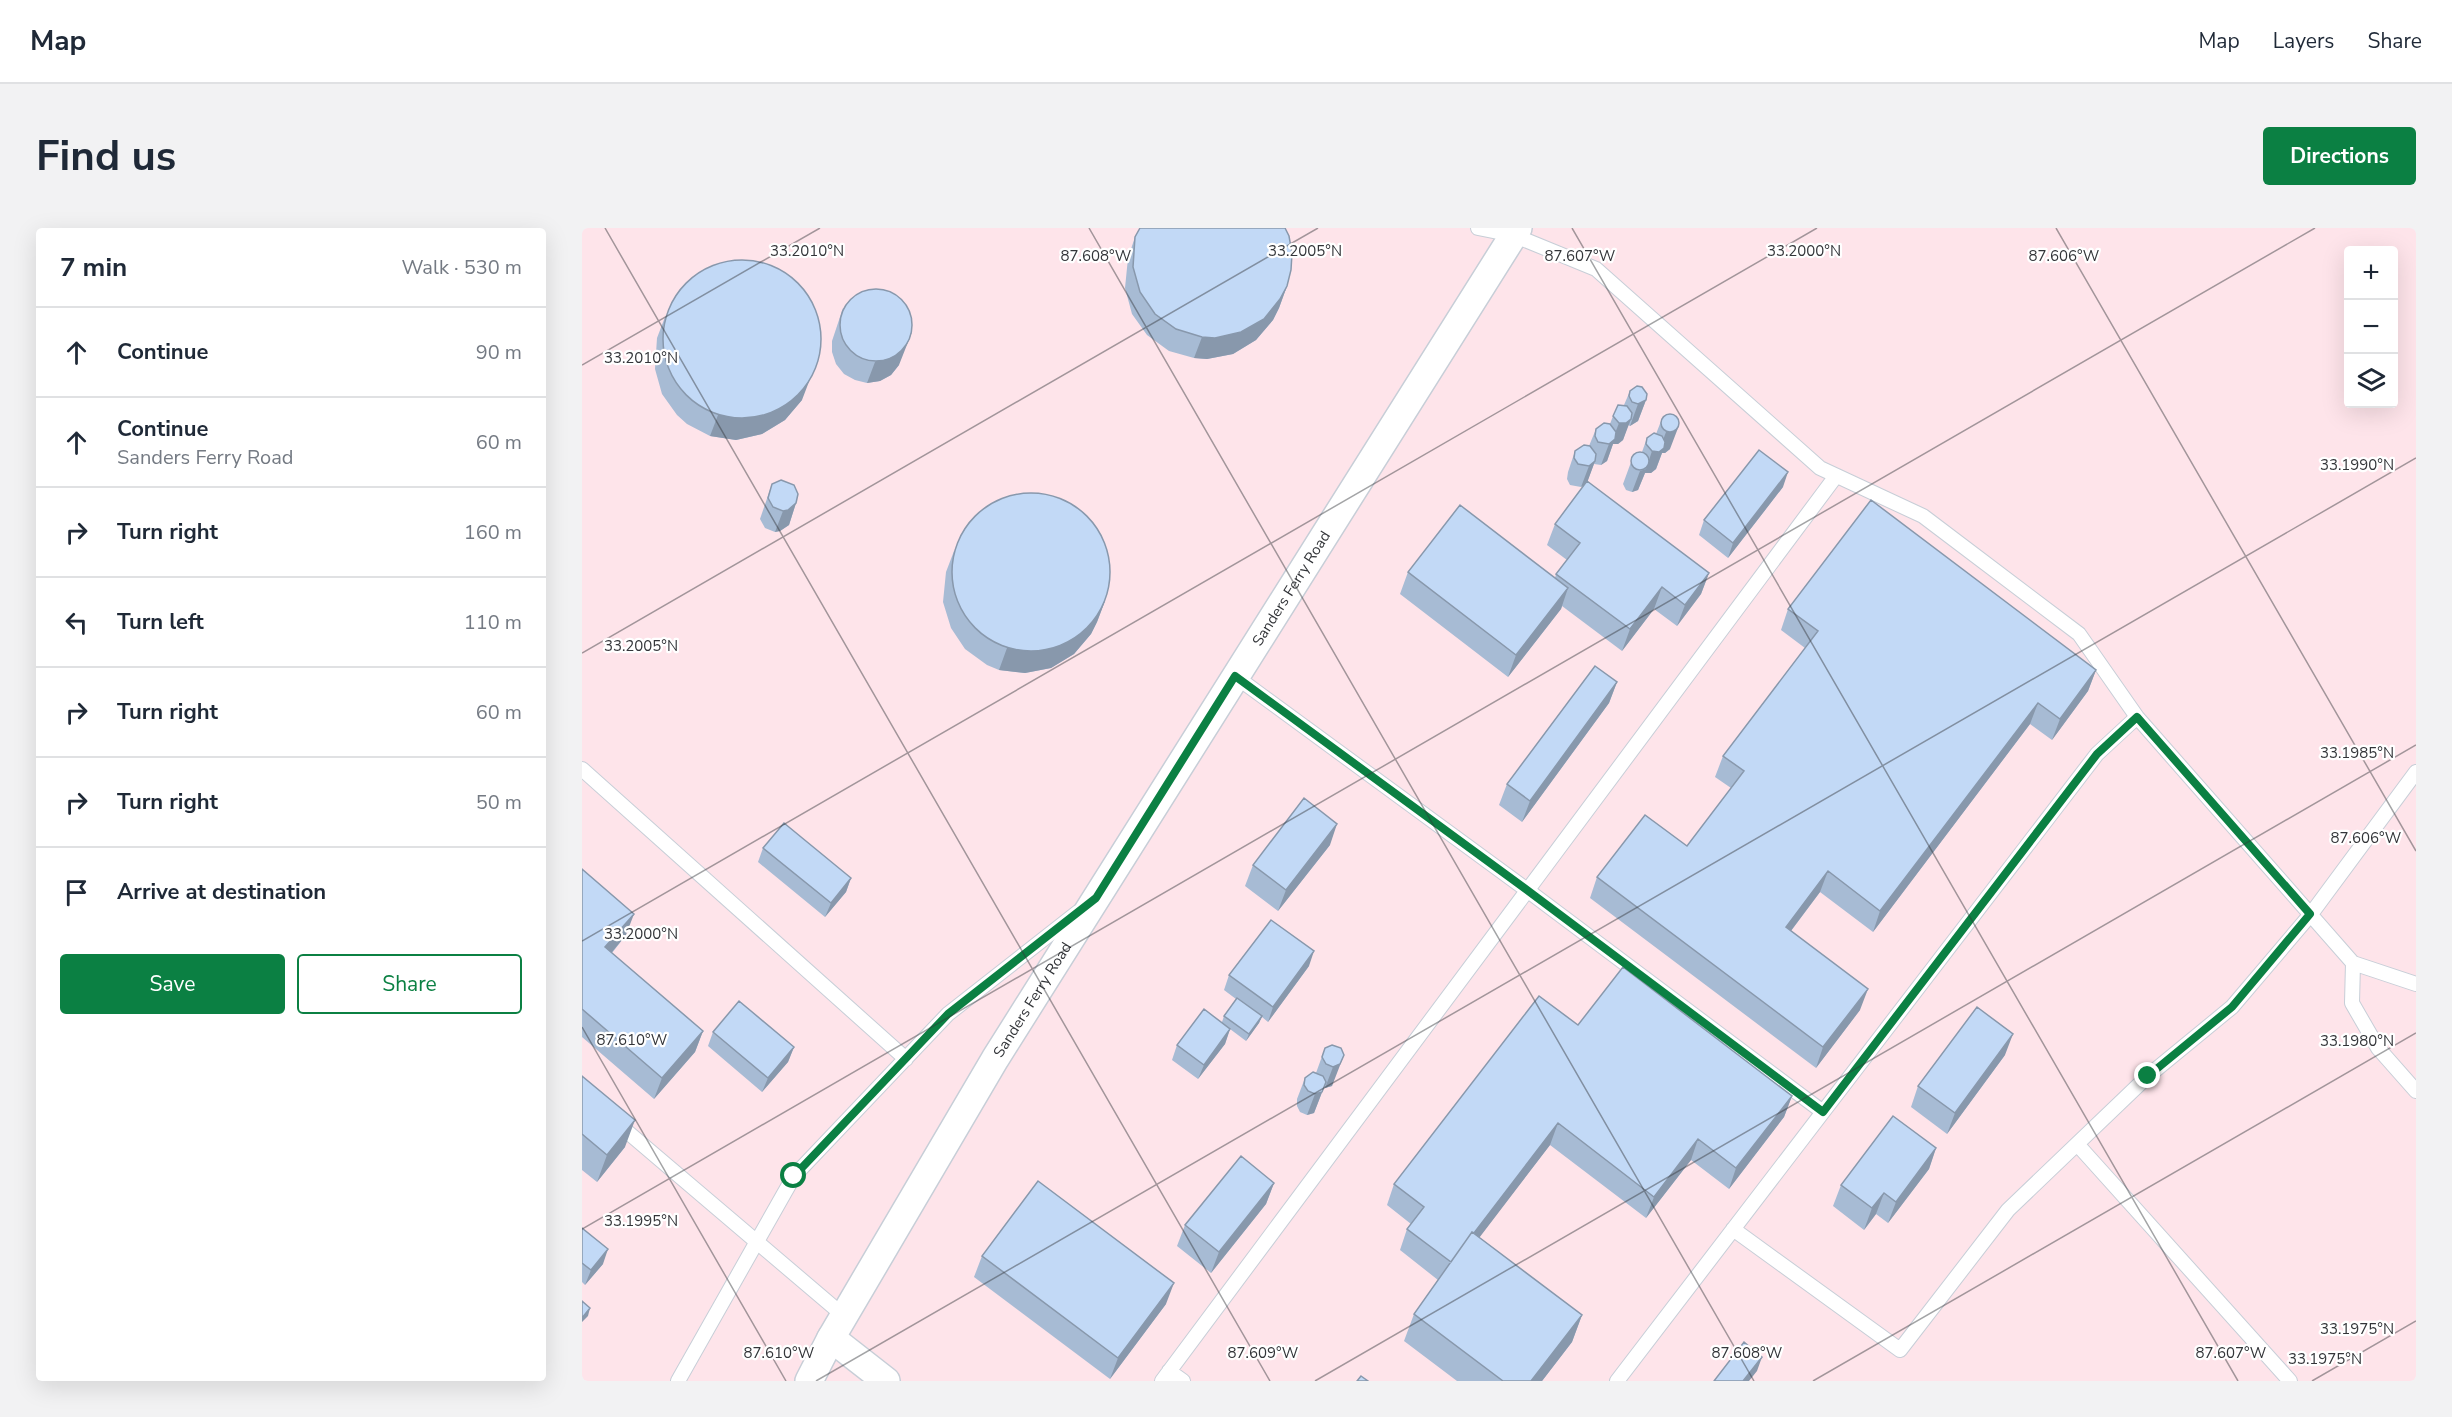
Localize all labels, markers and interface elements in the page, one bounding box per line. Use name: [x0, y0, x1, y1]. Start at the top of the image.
text: Map: [30, 22, 86, 60]
text: Map: [2198, 27, 2240, 55]
text: Layers: [2273, 27, 2334, 55]
text: Share: [2367, 27, 2422, 55]
button: Directions: [2263, 127, 2416, 185]
text: Find us: [36, 128, 176, 185]
text: 33.2010°N: [770, 241, 844, 261]
text: 33.2005°N: [1268, 241, 1342, 261]
text: 33.2000°N: [1767, 241, 1841, 261]
text: 87.608°W: [1061, 246, 1132, 266]
text: 87.607°W: [1545, 246, 1616, 266]
text: 87.606°W: [2029, 246, 2100, 266]
map controls: [2344, 246, 2398, 408]
button: +: [2344, 246, 2398, 300]
text: 7 min: [60, 250, 127, 285]
text: Walk · 530 m: [402, 254, 522, 281]
button: −: [2344, 300, 2398, 354]
icon: ahead: [60, 336, 93, 369]
text: Continue: [117, 337, 208, 367]
text: 90 m: [476, 339, 522, 366]
text: 33.2010°N: [604, 348, 678, 368]
button: layers: [2344, 354, 2398, 408]
text: Continue: [117, 414, 208, 444]
icon: ahead: [60, 426, 93, 459]
text: 60 m: [476, 429, 522, 456]
text: Sanders Ferry Road: [117, 444, 293, 471]
text: 33.1990°N: [2320, 455, 2394, 475]
icon: right: [60, 516, 93, 549]
text: Turn right: [117, 517, 218, 547]
text: 160 m: [464, 519, 522, 546]
street label: Sanders Ferry Road: [1247, 527, 1335, 650]
icon: left: [60, 606, 93, 639]
text: Turn left: [117, 607, 204, 637]
text: 110 m: [464, 609, 522, 636]
text: 33.2005°N: [604, 636, 678, 656]
icon: right: [60, 696, 93, 729]
text: Turn right: [117, 697, 218, 727]
text: 60 m: [476, 699, 522, 726]
text: 33.1985°N: [2320, 743, 2394, 763]
icon: right: [60, 786, 93, 819]
text: Turn right: [117, 787, 218, 817]
text: 50 m: [476, 789, 522, 816]
text: 87.606°W: [2331, 828, 2402, 848]
icon: arrive: [60, 876, 93, 909]
text: Arrive at destination: [117, 877, 326, 907]
text: 33.2000°N: [604, 924, 678, 944]
street label: Sanders Ferry Road: [989, 938, 1076, 1061]
button: Save: [60, 954, 285, 1014]
button: Share: [297, 954, 522, 1014]
text: 87.610°W: [597, 1030, 668, 1050]
text: 33.1980°N: [2320, 1031, 2394, 1051]
route end: [2134, 1062, 2160, 1088]
route start: [780, 1162, 806, 1188]
text: 33.1995°N: [604, 1211, 678, 1231]
text: 33.1975°N: [2320, 1319, 2394, 1339]
text: 87.610°W: [744, 1343, 815, 1363]
text: 87.609°W: [1228, 1343, 1299, 1363]
text: 87.608°W: [1712, 1343, 1783, 1363]
text: 87.607°W: [2196, 1343, 2267, 1363]
text: 33.1975°N: [2288, 1349, 2362, 1369]

